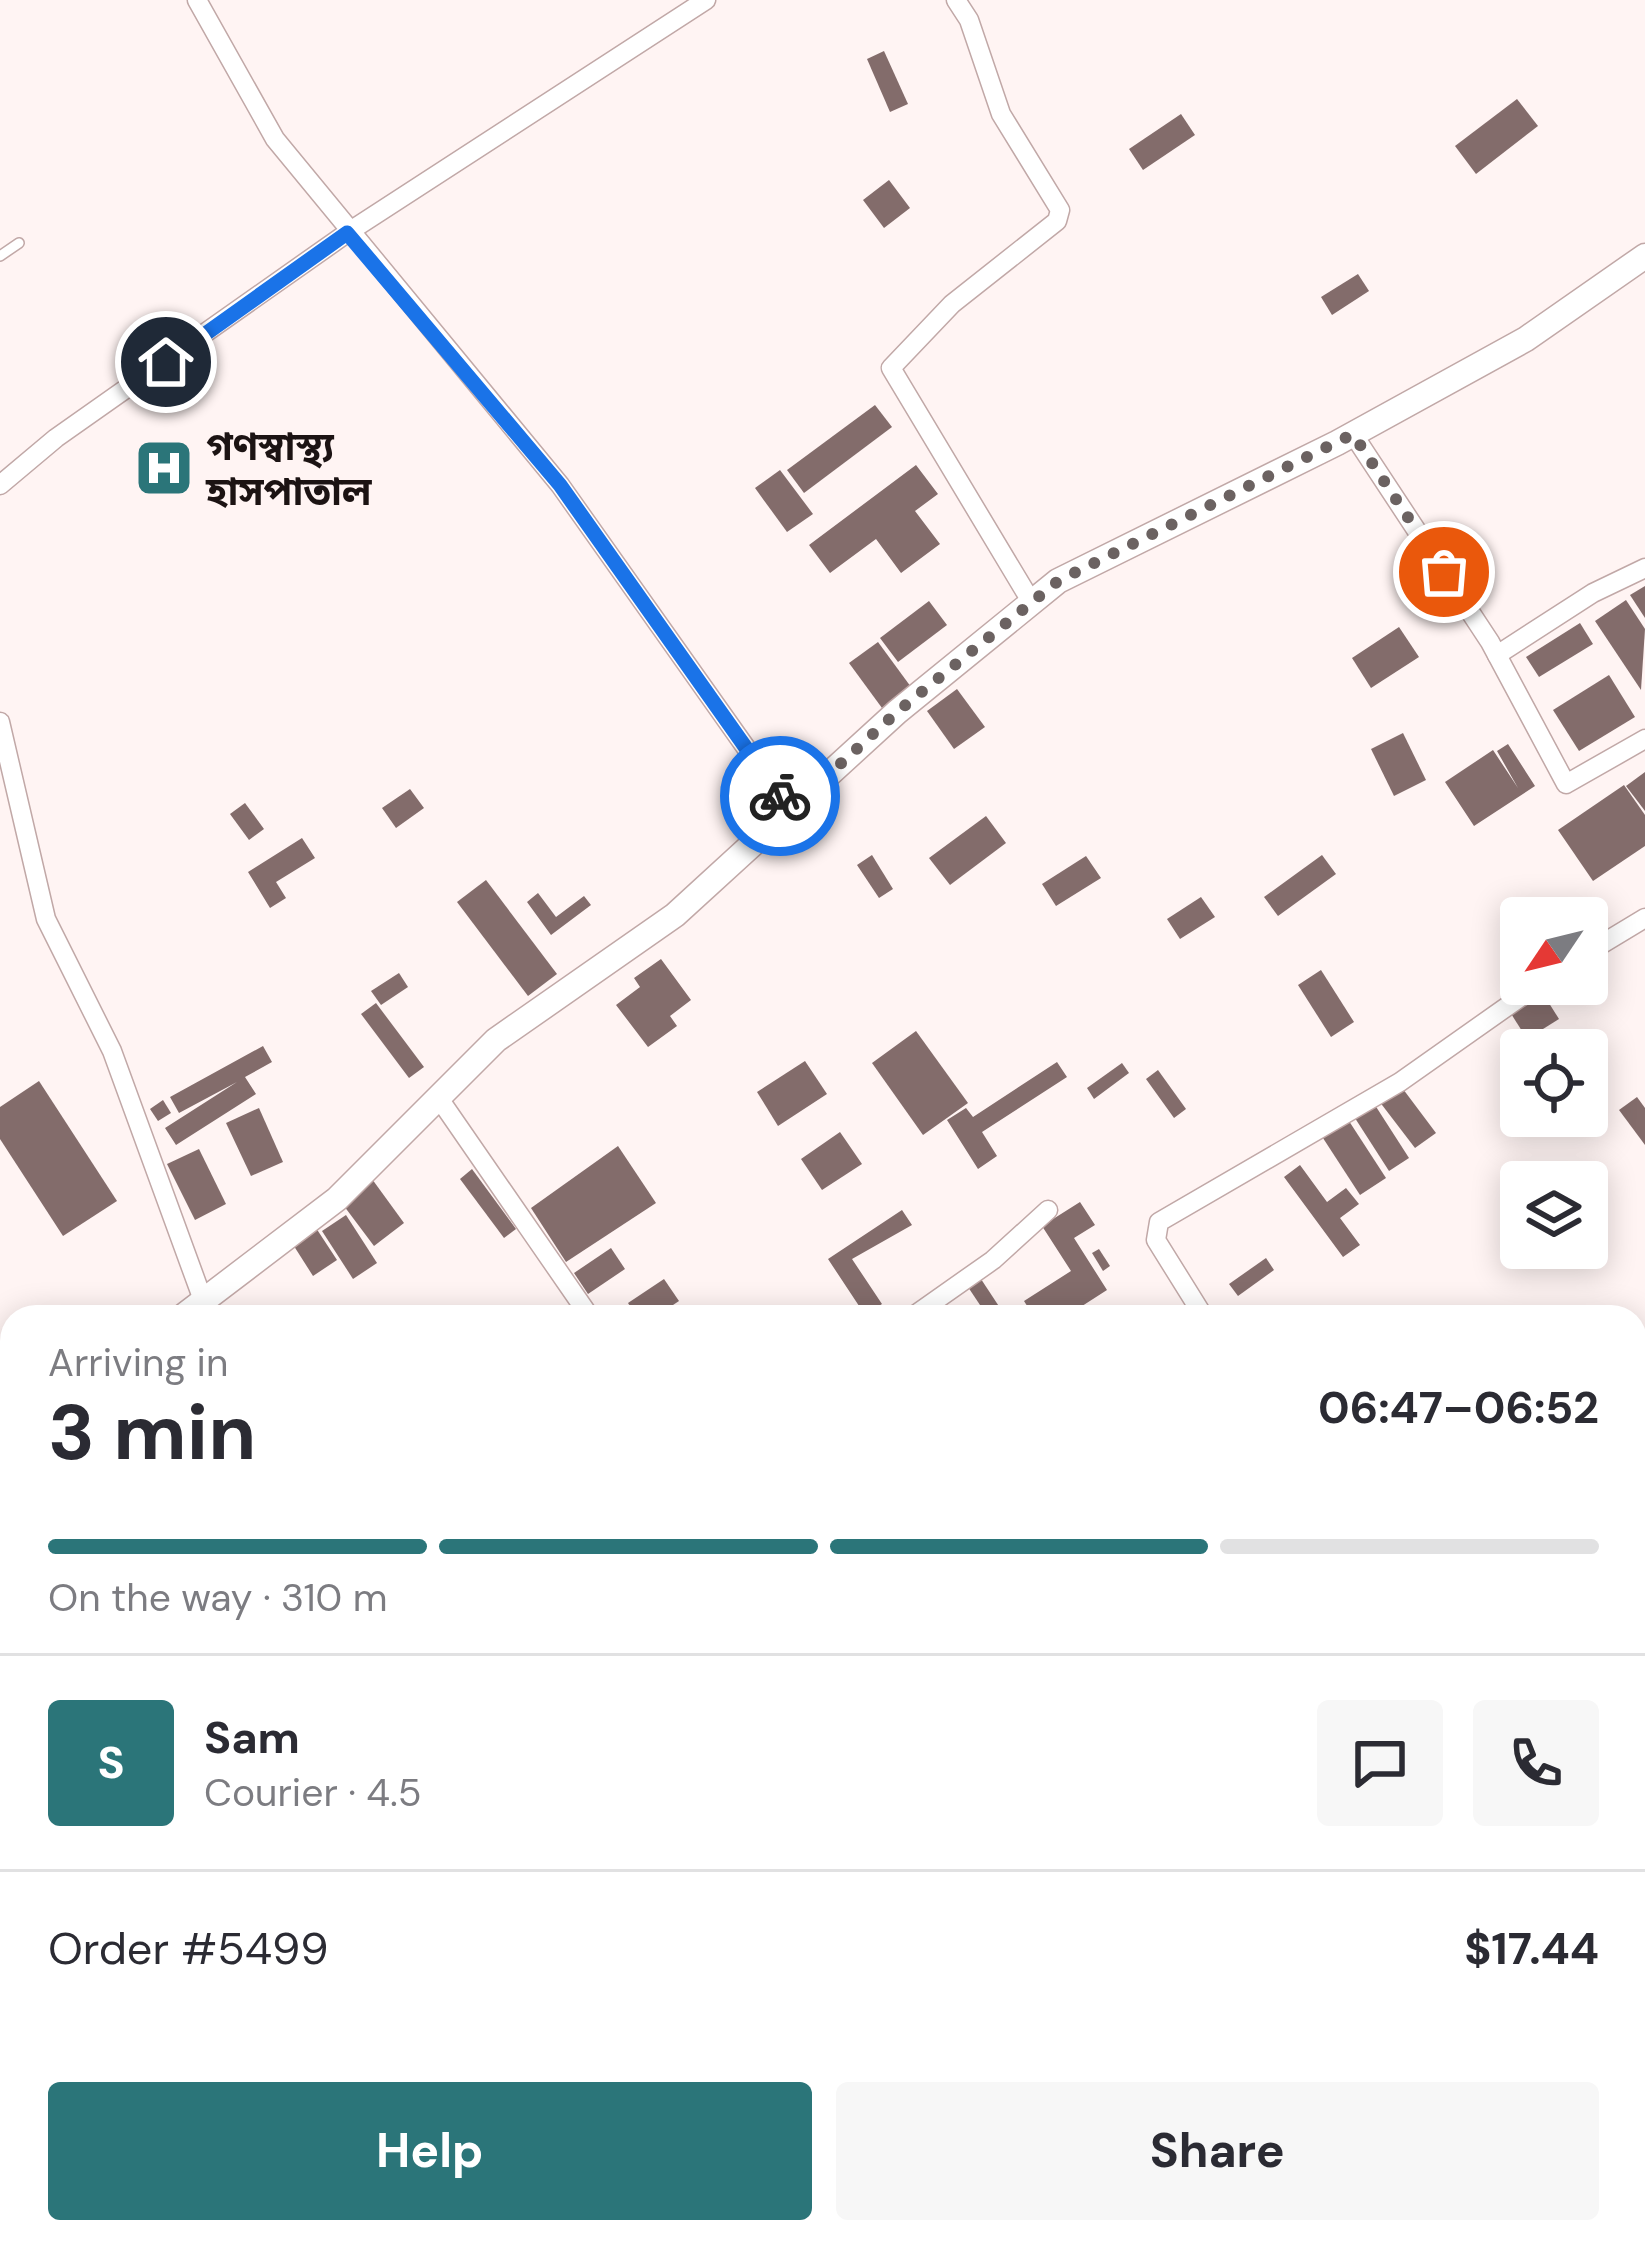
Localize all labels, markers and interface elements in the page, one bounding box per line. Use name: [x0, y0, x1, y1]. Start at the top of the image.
pin: [115, 311, 217, 413]
icon: home: [133, 329, 199, 395]
place label: গণস্বাস্থ্য হাসপাতাল: [205, 421, 372, 517]
hospital icon: গণস্বাস্থ্য হাসপাতাল: [133, 437, 195, 499]
pin: [1393, 521, 1495, 623]
icon: bag: [1411, 539, 1477, 605]
courier: [720, 736, 840, 856]
icon: bike: [747, 763, 813, 829]
north arrow: [1500, 897, 1608, 1005]
map controls: [1500, 897, 1608, 1269]
button: locate: [1500, 1029, 1608, 1137]
button: layers: [1500, 1161, 1608, 1269]
text: Arriving in: [48, 1337, 228, 1388]
text: 06:47–06:52: [1318, 1378, 1599, 1437]
text: 3 min: [48, 1382, 256, 1483]
text: On the way · 310 m: [48, 1572, 387, 1623]
button: chat: [1317, 1700, 1443, 1826]
button: phone: [1473, 1700, 1599, 1826]
text: Sam: [204, 1708, 300, 1767]
text: S: [97, 1733, 125, 1792]
text: Courier · 4.5: [204, 1767, 421, 1818]
text: Order #5499: [48, 1919, 329, 1978]
text: $17.44: [1464, 1919, 1599, 1978]
button: Help: [48, 2082, 812, 2220]
button: Share: [836, 2082, 1599, 2220]

